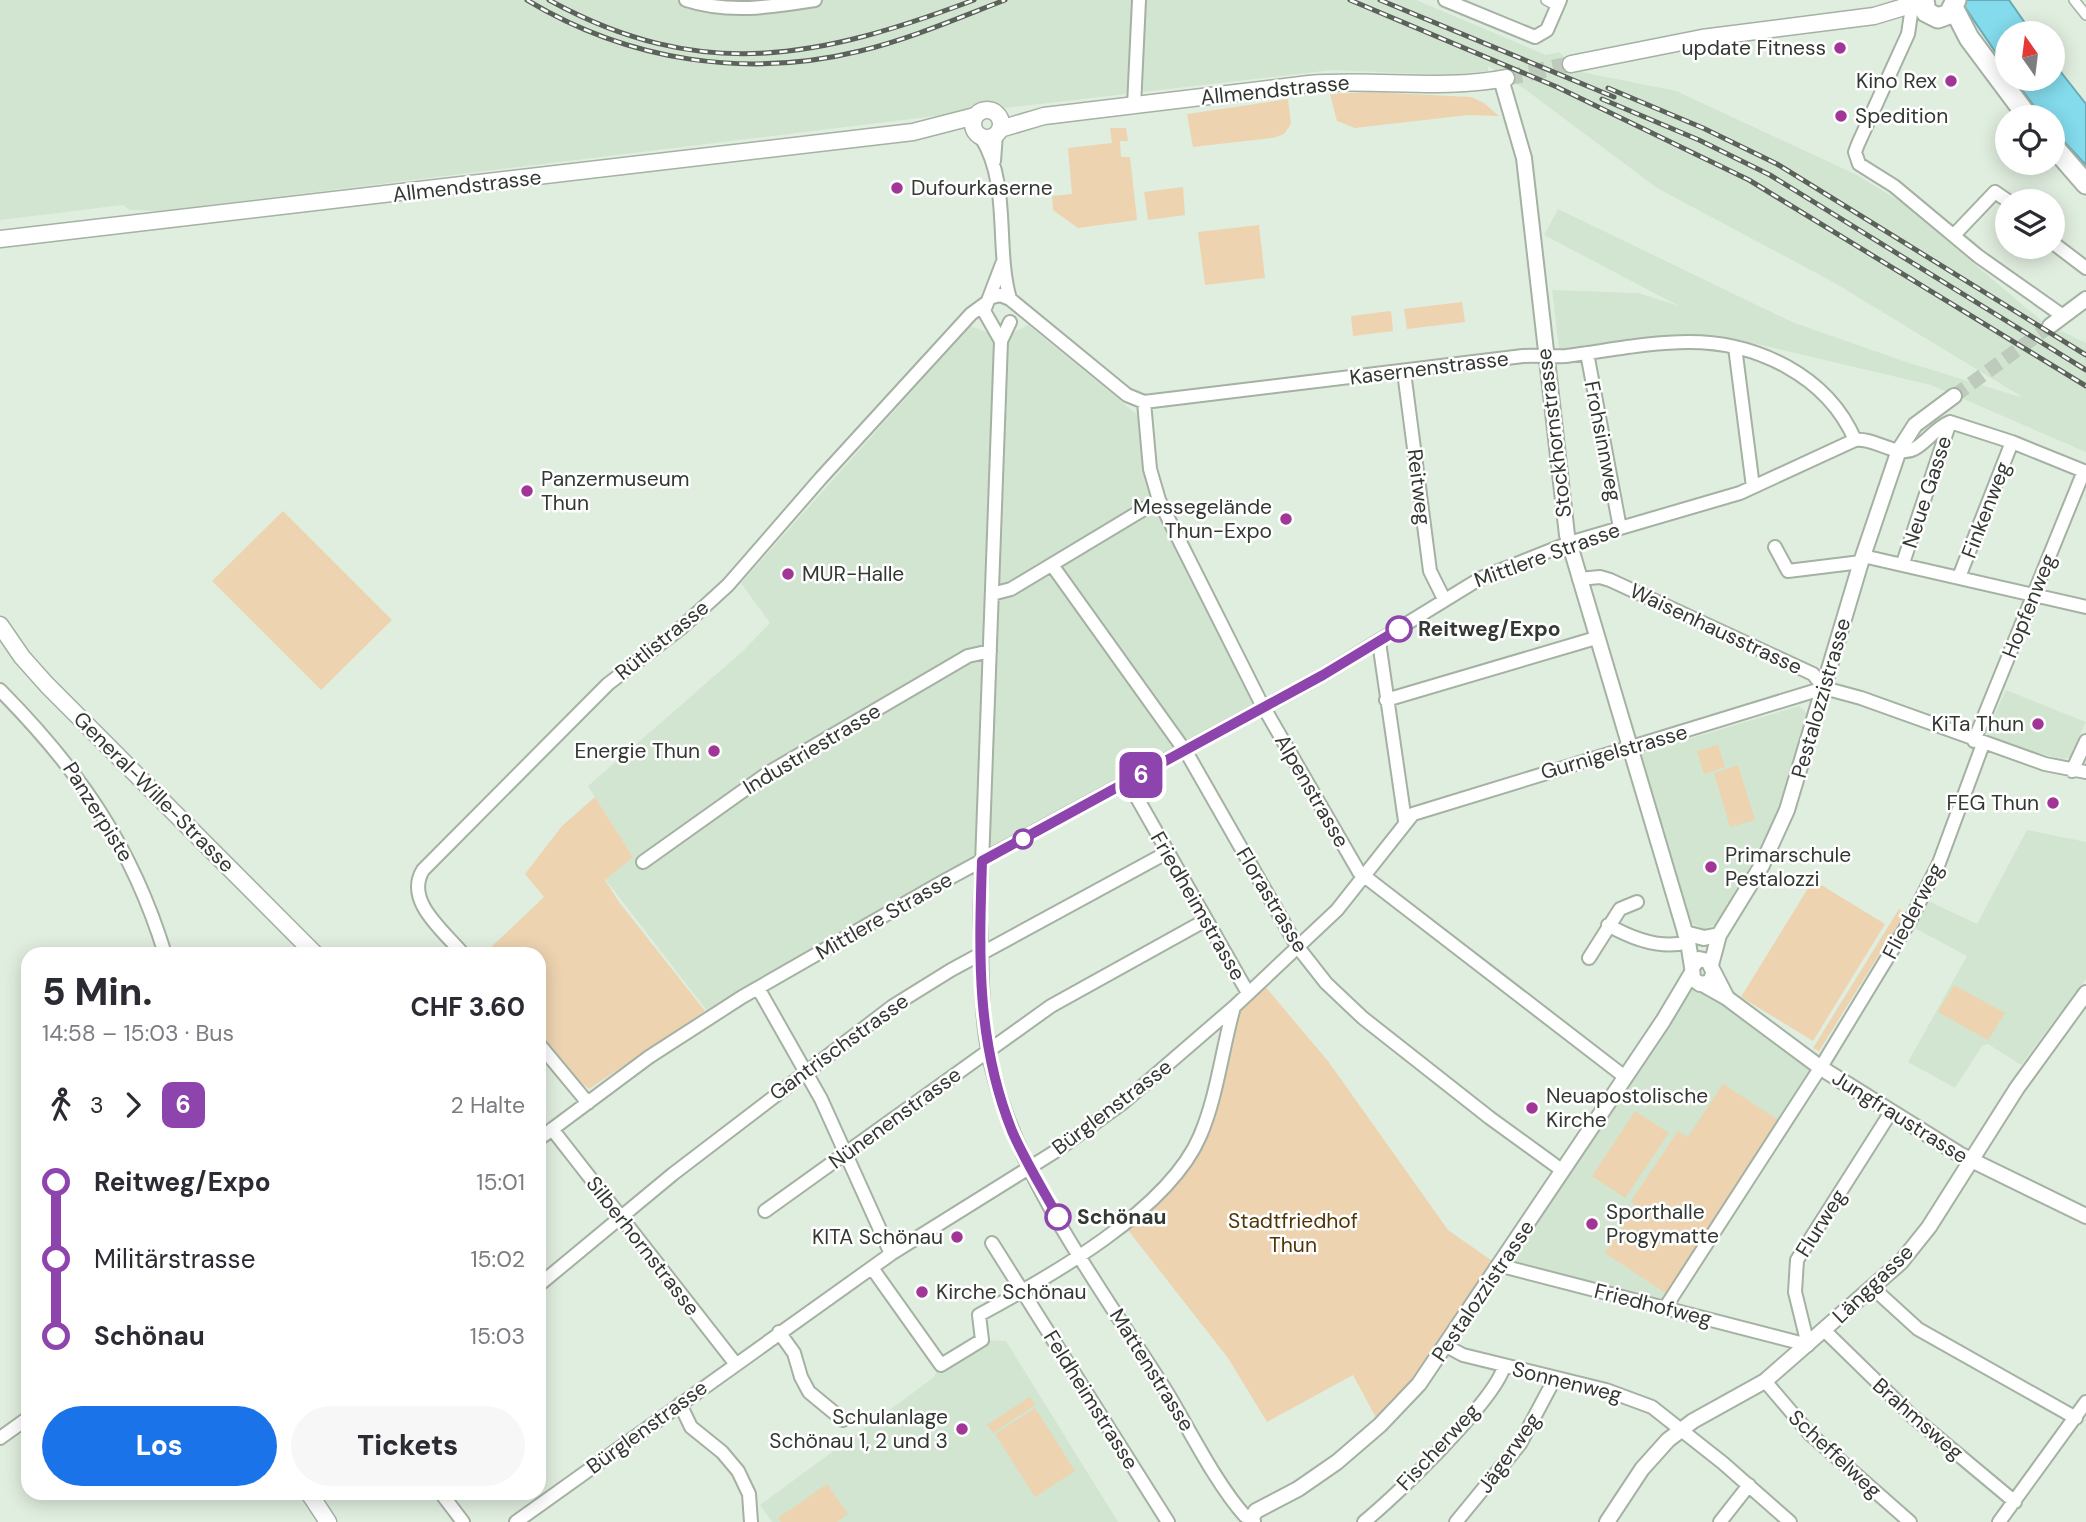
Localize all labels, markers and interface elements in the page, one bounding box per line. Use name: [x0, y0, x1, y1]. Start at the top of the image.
north arrow: [1995, 21, 2065, 91]
map controls: [1995, 21, 2065, 259]
place label: update Fitness: [1681, 34, 1826, 62]
marker: update Fitness: [1832, 40, 1848, 56]
place label: Kino Rex: [1856, 67, 1937, 95]
street label: Allmendstrasse: [1199, 68, 1351, 112]
marker: Kino Rex: [1943, 73, 1959, 89]
place label: Spedition: [1855, 102, 1948, 130]
button: locate: [1995, 105, 2065, 175]
marker: Spedition: [1833, 108, 1849, 124]
street label: Allmendstrasse: [391, 163, 543, 209]
place label: Dufourkaserne: [911, 174, 1053, 202]
marker: Dufourkaserne: [889, 180, 905, 196]
button: layers: [1995, 189, 2065, 259]
street label: Kasernenstrasse: [1348, 344, 1510, 392]
street label: Stockhornstrasse: [1530, 347, 1578, 519]
street label: Frohsinnweg: [1578, 378, 1628, 504]
street label: Neue Gasse: [1896, 432, 1958, 552]
street label: Reitweg: [1400, 447, 1438, 527]
street label: Finkenweg: [1955, 457, 2017, 562]
place label: Panzermuseum Thun: [541, 465, 689, 517]
marker: Panzermuseum Thun: [519, 483, 535, 499]
place label: Messegelände Thun-Expo: [1133, 493, 1272, 545]
marker: Messegelände Thun-Expo: [1278, 511, 1294, 527]
street label: Mittlere Strasse: [1470, 516, 1624, 594]
street label: Hopfenweg: [1995, 550, 2063, 662]
place label: MUR-Halle: [802, 560, 904, 588]
marker: MUR-Halle: [780, 566, 796, 582]
street label: Waisenhausstrasse: [1625, 577, 1807, 681]
street label: Rütlistrasse: [609, 594, 715, 686]
place label: Reitweg/Expo: [1418, 615, 1561, 643]
street label: Pestalozzistrasse: [1785, 615, 1857, 781]
marker: Reitweg/Expo: [1386, 616, 1412, 642]
street label: Industriestrasse: [738, 697, 886, 801]
street label: General-Wille-Strasse: [67, 705, 241, 879]
place label: KiTa Thun: [1932, 710, 2024, 738]
marker: KiTa Thun: [2030, 716, 2046, 732]
street label: Gurnigelstrasse: [1537, 718, 1691, 786]
street label: Alpenstrasse: [1268, 729, 1356, 853]
place label: Energie Thun: [574, 737, 700, 765]
marker: Energie Thun: [706, 743, 722, 759]
line badge: 6: [1118, 752, 1164, 798]
street label: Panzerpiste: [56, 757, 140, 867]
text: 6: [1133, 759, 1149, 790]
place label: FEG Thun: [1946, 789, 2039, 817]
marker: FEG Thun: [2045, 795, 2061, 811]
street label: Friedheimstrasse: [1144, 827, 1252, 986]
unlabelled marker: [1013, 829, 1033, 849]
place label: Primarschule Pestalozzi: [1725, 841, 1851, 893]
street label: Florastrasse: [1230, 842, 1314, 958]
street label: Fliederweg: [1876, 858, 1950, 964]
marker: Primarschule Pestalozzi: [1703, 859, 1719, 875]
street label: Mittlere Strasse: [811, 866, 957, 966]
text: 5 Min.: [42, 967, 152, 1017]
street label: Gantrischstrasse: [764, 987, 914, 1107]
text: CHF 3.60: [410, 990, 525, 1024]
text: 14:58 – 15:03 · Bus: [42, 1018, 234, 1048]
street label: Bürglenstrasse: [1046, 1053, 1178, 1161]
street label: Nünenenstrasse: [823, 1060, 967, 1175]
street label: Jungfraustrasse: [1827, 1064, 1973, 1170]
place label: Neuapostolische Kirche: [1546, 1082, 1708, 1134]
icon: walk: [42, 1086, 80, 1124]
icon: forward: [114, 1086, 152, 1124]
text: 6: [176, 1089, 191, 1120]
text: 3: [90, 1090, 104, 1120]
text: 2 Halte: [451, 1090, 525, 1120]
marker: Neuapostolische Kirche: [1524, 1100, 1540, 1116]
text: Reitweg/Expo: [94, 1165, 271, 1199]
text: 15:01: [476, 1167, 525, 1197]
street label: Silberhornstrasse: [580, 1171, 706, 1322]
street label: Flurweg: [1789, 1184, 1853, 1262]
place label: Sporthalle Progymatte: [1606, 1198, 1719, 1250]
place label: Schönau: [1077, 1203, 1166, 1231]
marker: Schönau: [1045, 1204, 1071, 1230]
park label: Stadtfriedhof Thun: [1228, 1207, 1358, 1259]
street label: Pestalozzistrasse: [1425, 1215, 1541, 1367]
marker: Sporthalle Progymatte: [1584, 1216, 1600, 1232]
place label: KITA Schönau: [812, 1223, 943, 1251]
marker: KITA Schönau: [949, 1229, 965, 1245]
street label: Länggasse: [1826, 1238, 1920, 1330]
text: Militärstrasse: [94, 1242, 255, 1276]
text: 15:02: [470, 1244, 525, 1274]
street label: Friedhofweg: [1591, 1277, 1715, 1333]
place label: Kirche Schönau: [936, 1278, 1087, 1306]
marker: Kirche Schönau: [914, 1284, 930, 1300]
street label: Mattenstrasse: [1103, 1303, 1201, 1437]
text: Schönau: [94, 1319, 205, 1353]
text: 15:03: [470, 1321, 525, 1351]
street label: Feldheimstrasse: [1037, 1325, 1145, 1475]
street label: Sonnenweg: [1509, 1355, 1625, 1409]
street label: Brahmsweg: [1867, 1372, 1970, 1466]
street label: Bürglenstrasse: [581, 1374, 713, 1480]
street label: Fischerweg: [1390, 1397, 1486, 1497]
place label: Schulanlage Schönau 1, 2 und 3: [769, 1403, 948, 1455]
street label: Scheffelweg: [1782, 1404, 1888, 1505]
button: Los: [42, 1406, 277, 1486]
button: Tickets: [291, 1406, 525, 1486]
street label: Jägerweg: [1471, 1407, 1547, 1499]
marker: Schulanlage Schönau 1, 2 und 3: [954, 1421, 970, 1437]

